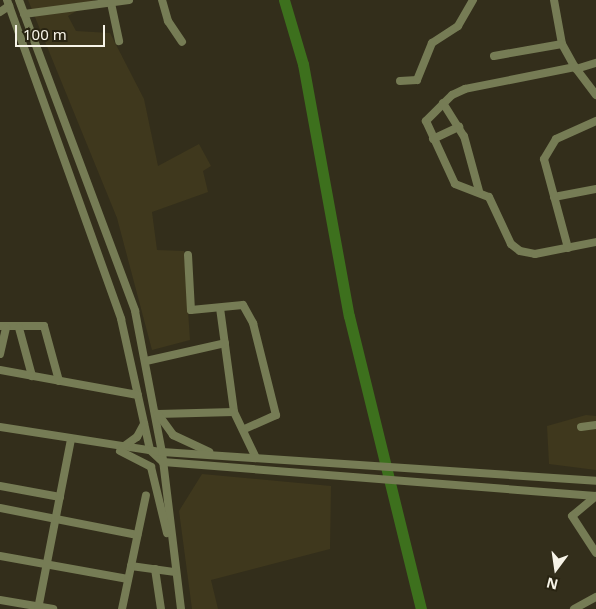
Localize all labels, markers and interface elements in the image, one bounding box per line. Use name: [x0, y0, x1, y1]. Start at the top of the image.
scale bar: [18, 15, 108, 47]
text: 100 m: [23, 24, 67, 44]
north arrow: [531, 544, 581, 594]
text: N: [544, 573, 560, 595]

